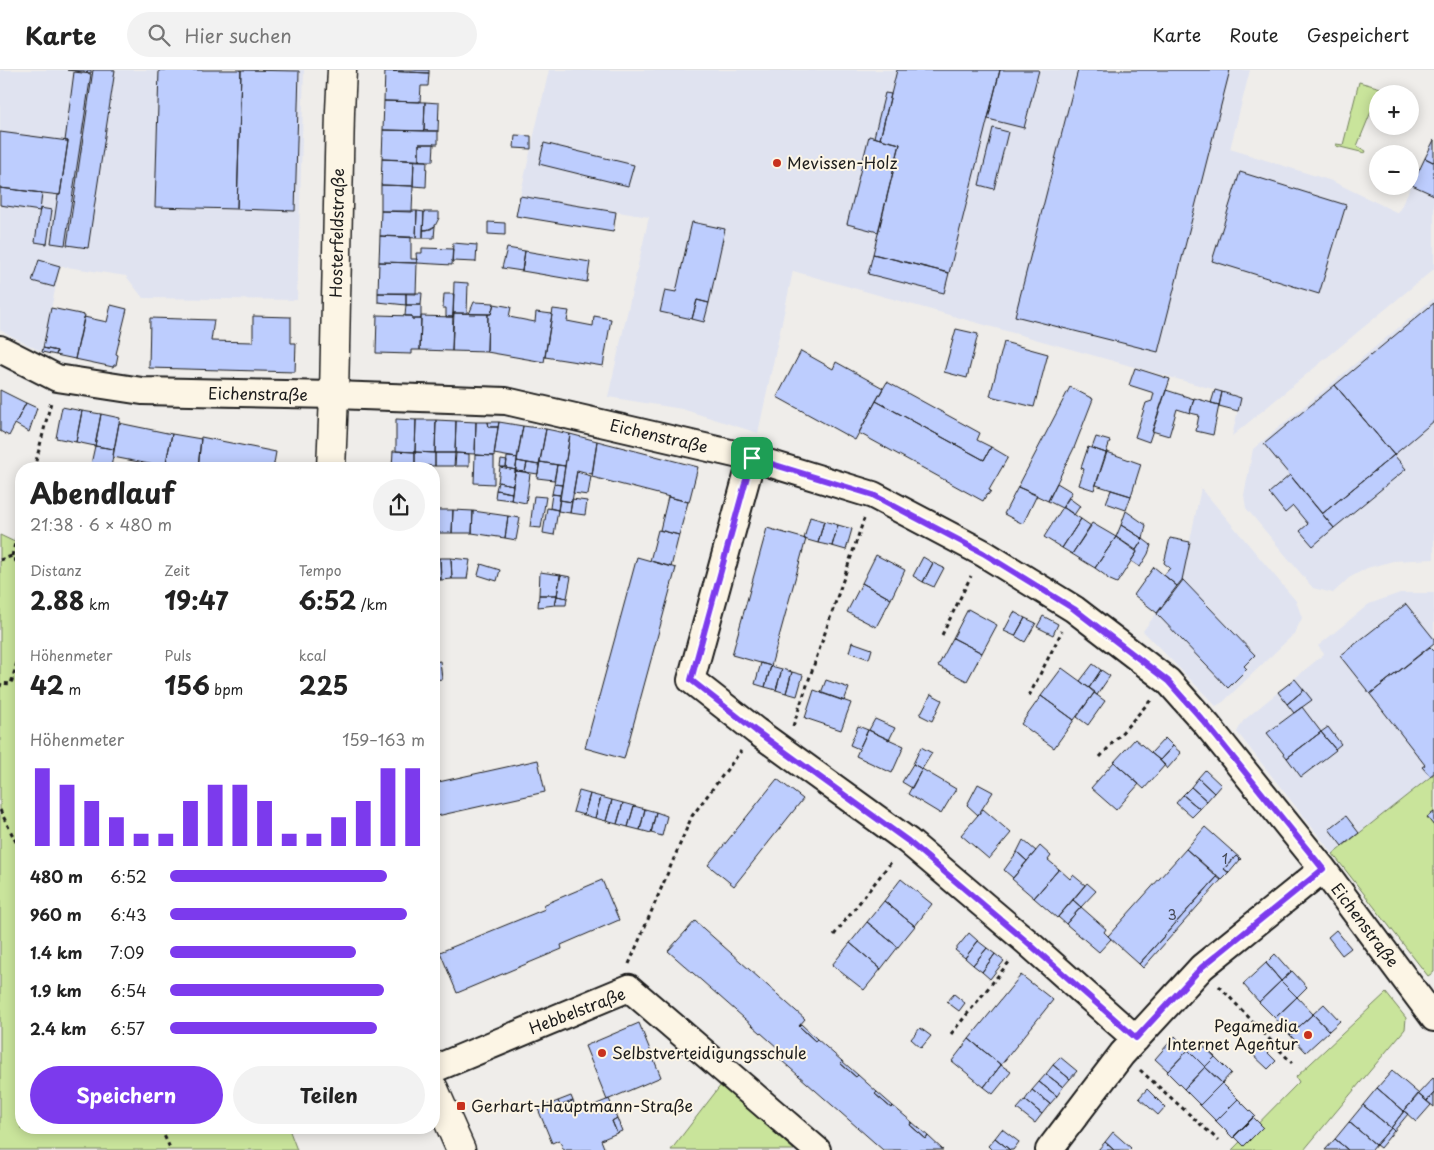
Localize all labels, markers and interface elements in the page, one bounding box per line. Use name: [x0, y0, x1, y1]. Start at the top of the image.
search box: [127, 12, 477, 57]
text: Karte: [25, 17, 97, 53]
icon: search: [145, 21, 173, 49]
text: Hier suchen: [185, 21, 292, 49]
text: Karte: [1153, 21, 1201, 48]
text: Route: [1229, 21, 1279, 48]
text: Gespeichert: [1307, 21, 1409, 48]
map controls: [1369, 85, 1419, 195]
button: +: [1369, 85, 1419, 135]
button: −: [1369, 145, 1419, 195]
place label: Mevissen-Holz: [787, 150, 898, 174]
marker: Mevissen-Holz: [771, 157, 783, 169]
street label: Hosterfeldstraße: [323, 168, 349, 298]
street label: Eichenstraße: [208, 380, 308, 406]
street label: Eichenstraße: [608, 412, 711, 458]
pin: [731, 437, 773, 479]
icon: arrive: [738, 444, 766, 472]
text: Abendlauf: [30, 471, 175, 514]
button: share: [373, 479, 425, 531]
text: 21:38 · 6 × 480 m: [30, 512, 172, 536]
text: Distanz: [30, 560, 81, 581]
text: Zeit: [164, 560, 190, 581]
text: Tempo: [299, 560, 341, 581]
text: 2.88: [30, 581, 84, 619]
text: 19:47: [164, 581, 228, 619]
text: 6:52: [299, 581, 356, 619]
text: km: [84, 594, 110, 615]
text: /km: [356, 594, 388, 615]
text: Höhenmeter: [30, 645, 113, 666]
text: Puls: [164, 645, 191, 666]
text: kcal: [299, 645, 327, 666]
text: 42: [30, 666, 64, 704]
text: 156: [164, 666, 210, 704]
text: 225: [299, 666, 348, 704]
text: m: [64, 679, 81, 700]
text: bpm: [210, 679, 243, 700]
text: Höhenmeter: [30, 727, 124, 751]
text: 159–163 m: [342, 727, 425, 751]
house number: 1: [1222, 848, 1228, 869]
text: 480 m: [30, 864, 83, 888]
text: 6:52: [110, 864, 147, 888]
street label: Eichenstraße: [1326, 877, 1405, 972]
text: 960 m: [30, 902, 82, 926]
text: 6:43: [110, 902, 147, 926]
house number: 3: [1167, 904, 1177, 925]
text: 1.4 km: [30, 940, 82, 964]
text: 7:09: [110, 940, 144, 964]
text: 1.9 km: [30, 978, 82, 1002]
text: 6:54: [110, 978, 147, 1002]
street label: Hebbelstraße: [525, 981, 628, 1039]
place label: Pegamedia Internet Agentur: [1167, 1013, 1299, 1055]
text: 2.4 km: [30, 1016, 86, 1040]
text: 6:57: [110, 1016, 145, 1040]
marker: Pegamedia Internet Agentur: [1302, 1029, 1314, 1041]
place label: Selbstverteidigungsschule: [612, 1040, 807, 1064]
marker: Selbstverteidigungsschule: [596, 1047, 608, 1059]
button: Speichern: [30, 1066, 223, 1124]
button: Teilen: [233, 1066, 425, 1124]
place label: Gerhart-Hauptmann-Straße: [471, 1093, 693, 1117]
marker: Gerhart-Hauptmann-Straße: [455, 1100, 467, 1112]

